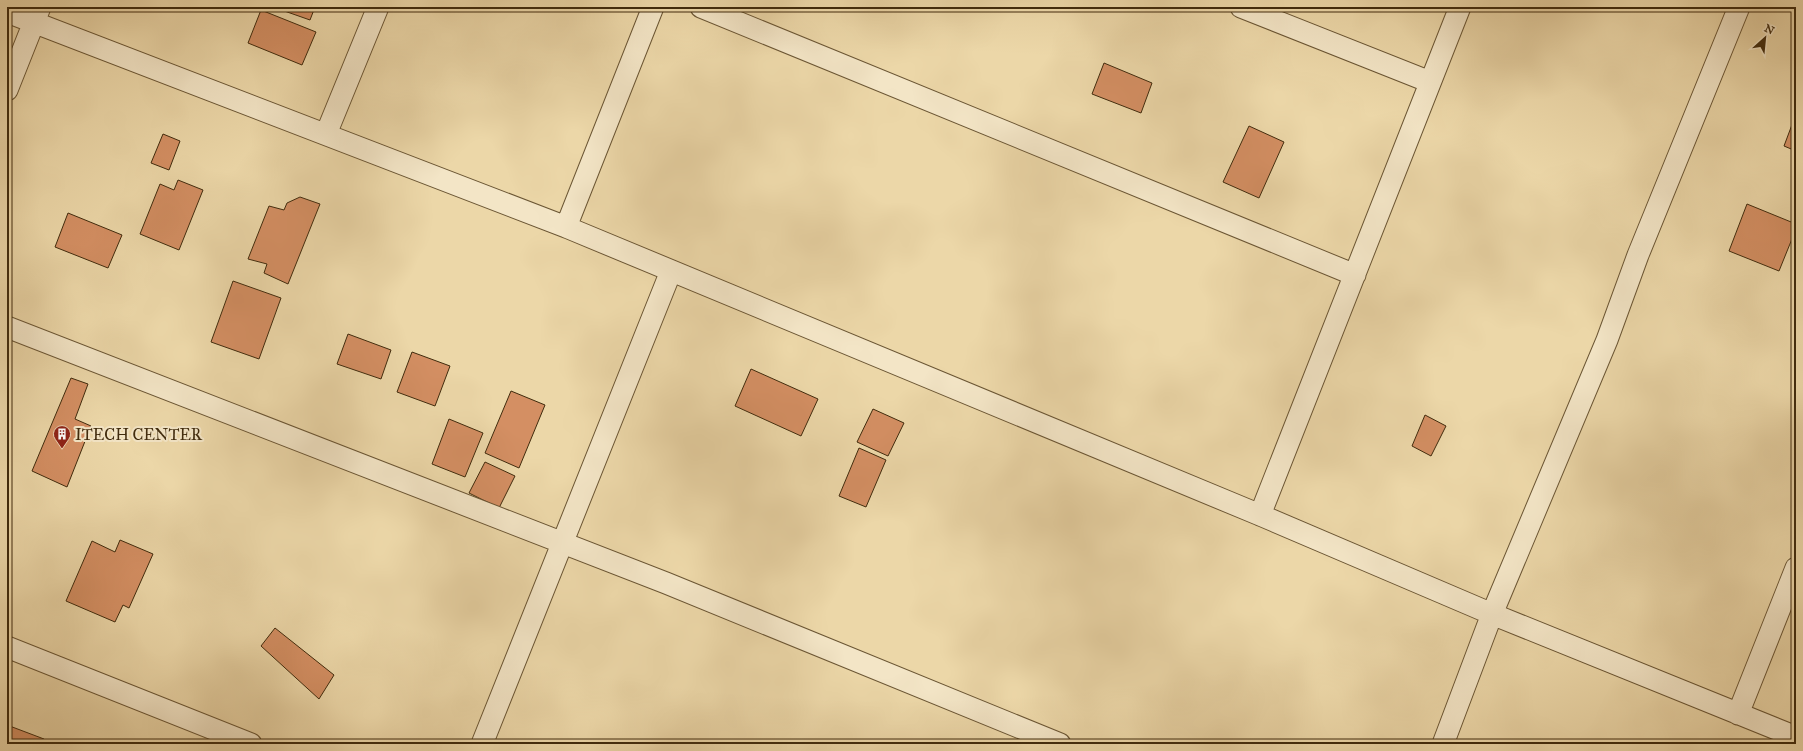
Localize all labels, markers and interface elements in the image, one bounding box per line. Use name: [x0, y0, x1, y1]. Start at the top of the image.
north arrow: [1745, 18, 1785, 58]
text: N: [1762, 22, 1777, 38]
building icon: ITECH CENTER: [52, 424, 72, 449]
place label: ITECH CENTER: [75, 425, 203, 444]

